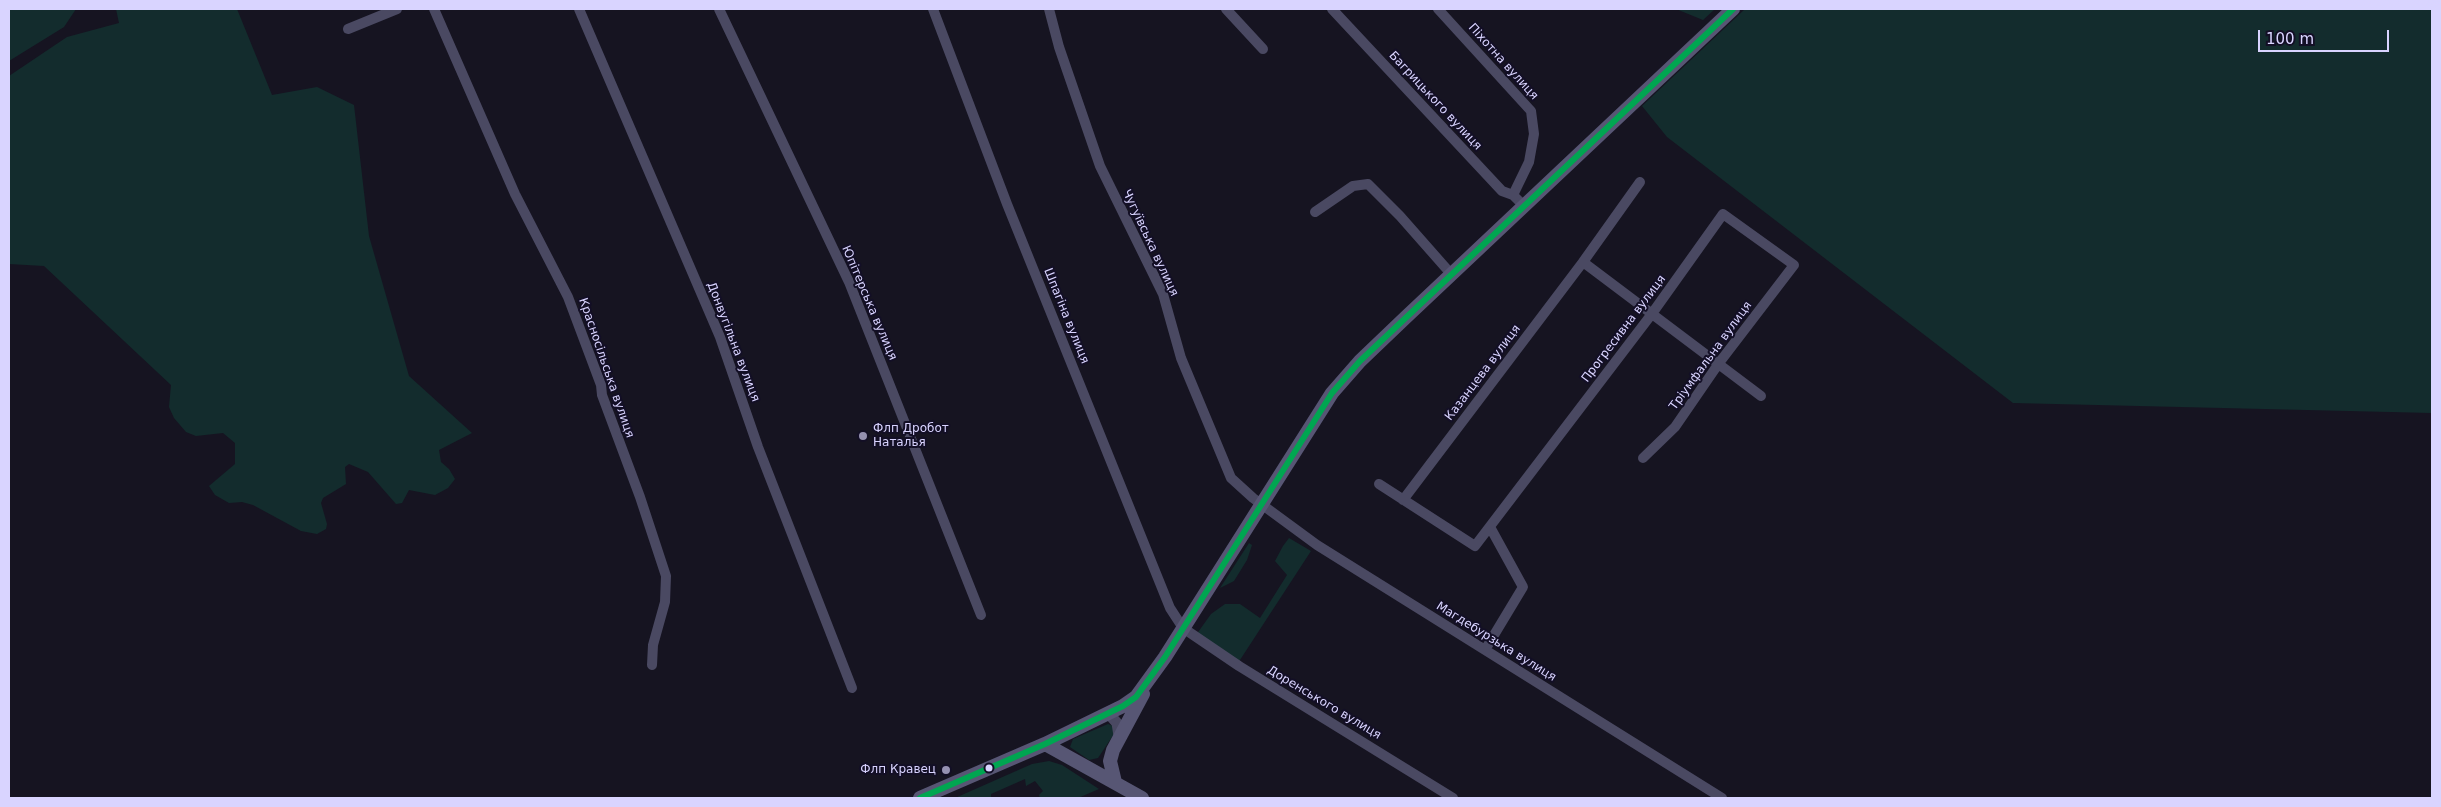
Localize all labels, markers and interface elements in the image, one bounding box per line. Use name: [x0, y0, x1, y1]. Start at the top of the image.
scale bar: [2261, 20, 2392, 52]
street label: Піхотна вулиця: [1465, 21, 1541, 103]
text: 100 m: [2266, 30, 2314, 48]
street label: Багрицького вулиця: [1386, 49, 1484, 153]
street label: Чугуївська вулиця: [1119, 187, 1181, 299]
street label: Юпітерська вулиця: [838, 243, 900, 363]
street label: Шпагіна вулиця: [1040, 266, 1092, 366]
street label: Прогресивна вулиця: [1579, 272, 1669, 386]
street label: Донвугільна вулиця: [703, 280, 763, 404]
street label: Красносільська вулиця: [575, 296, 637, 440]
street label: Тріумфальна вулиця: [1667, 299, 1755, 413]
street label: Казанцева вулиця: [1442, 322, 1524, 424]
place label: Флп Дробот Наталья: [873, 422, 949, 450]
marker: Флп Дробот Наталья: [857, 430, 869, 442]
street label: Магдебурзька вулиця: [1433, 599, 1559, 685]
street label: Доренського вулиця: [1264, 663, 1384, 743]
place label: Флп Кравец: [860, 763, 936, 777]
unlabelled marker: [984, 763, 994, 773]
marker: Флп Кравец: [940, 764, 952, 776]

